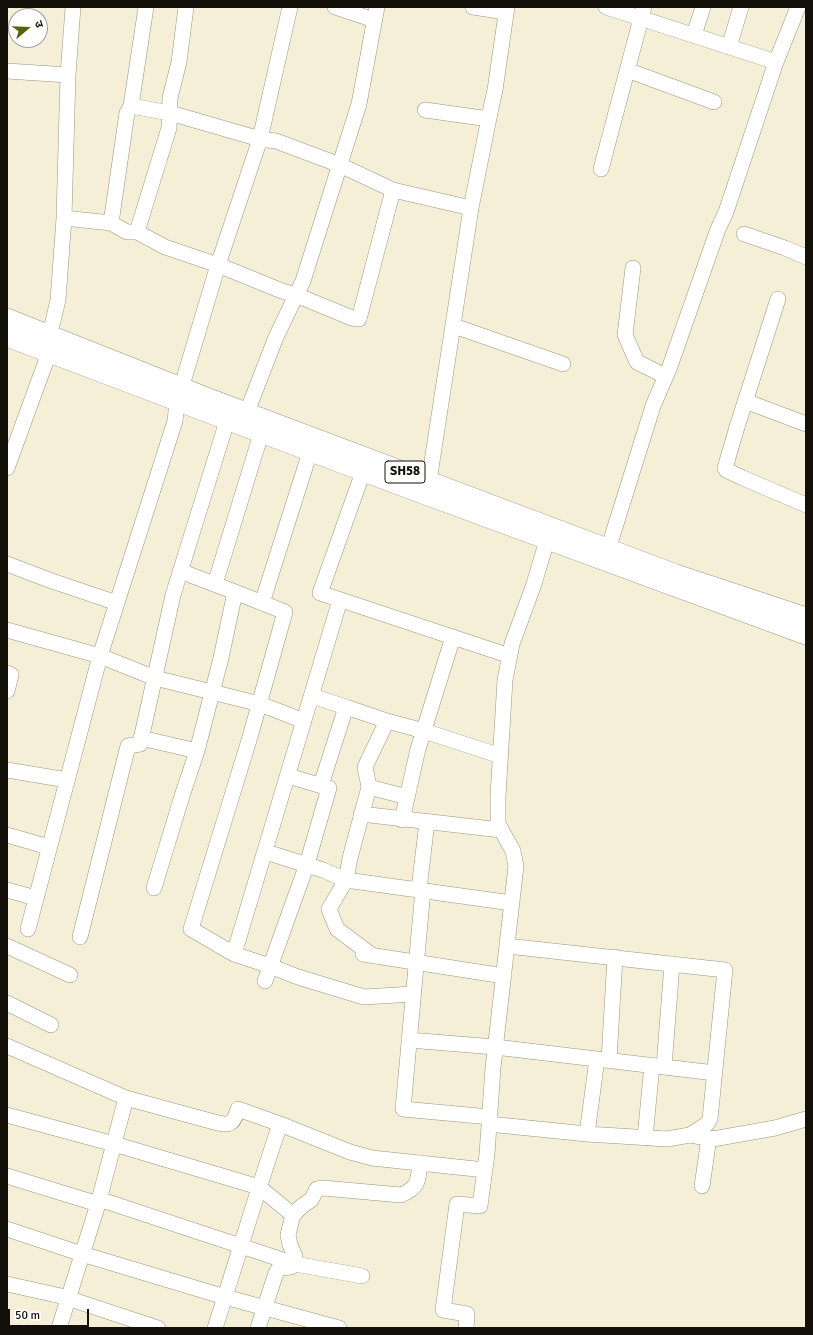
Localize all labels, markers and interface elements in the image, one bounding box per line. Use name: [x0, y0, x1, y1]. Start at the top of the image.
north arrow: [8, 8, 48, 48]
text: उ: [32, 19, 46, 29]
road number: SH58: [385, 461, 425, 483]
scale bar: [10, 1301, 91, 1327]
text: 50 m: [15, 1308, 40, 1323]

